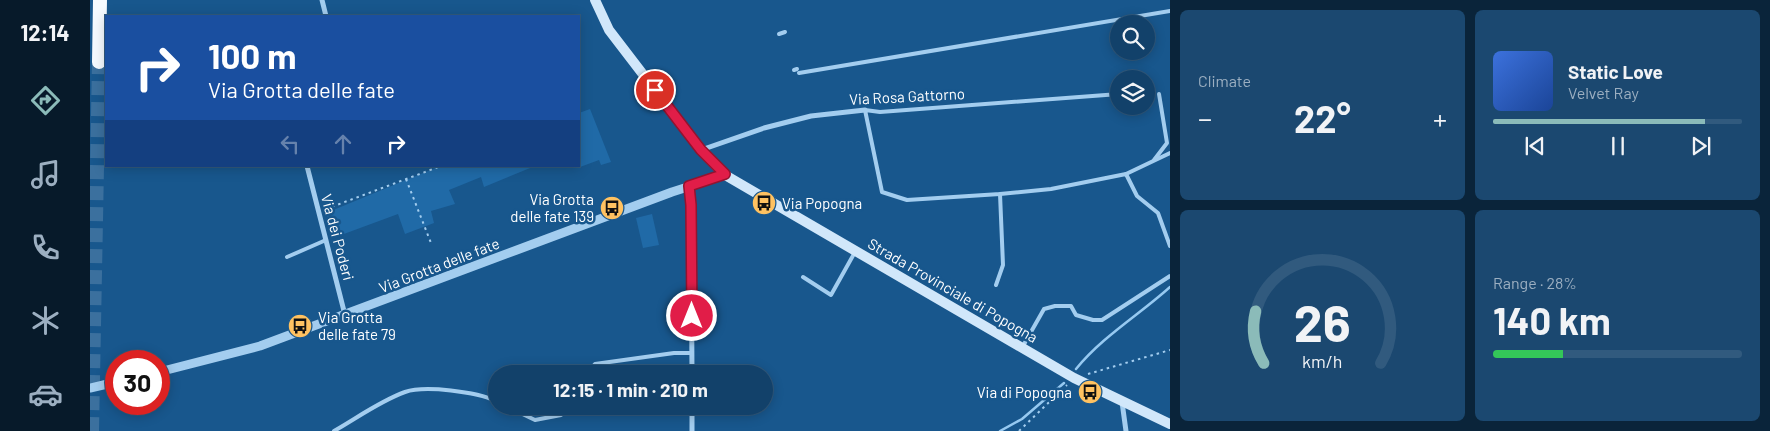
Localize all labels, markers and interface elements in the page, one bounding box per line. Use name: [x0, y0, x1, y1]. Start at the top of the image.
map controls: [1110, 15, 1155, 115]
button: search: [1110, 15, 1155, 60]
text: 12:14: [20, 19, 70, 45]
text: 100 m: [208, 34, 297, 76]
icon: right: [125, 35, 190, 100]
text: Static Love: [1568, 60, 1663, 83]
pin: [634, 69, 676, 111]
button: layers: [1110, 70, 1155, 115]
text: Climate: [1198, 71, 1251, 90]
text: Via Grotta delle fate: [208, 76, 395, 102]
icon: arrive: [641, 76, 669, 104]
icon: directions: [28, 83, 63, 118]
text: Velvet Ray: [1568, 83, 1639, 102]
street label: Via Rosa Gattorno: [849, 84, 965, 108]
text: 22°: [1294, 95, 1351, 141]
text: −: [1198, 101, 1212, 135]
text: +: [1433, 101, 1447, 135]
icon: left: [276, 130, 304, 158]
icon: ahead: [329, 130, 357, 158]
icon: right: [382, 130, 410, 158]
icon: previous: [1521, 132, 1549, 160]
icon: pause: [1604, 132, 1632, 160]
icon: next: [1687, 132, 1715, 160]
icon: music: [28, 157, 63, 192]
place label: Via Grotta delle fate 139: [510, 190, 594, 225]
bus stop icon: Via Popogna: [751, 190, 777, 216]
street label: Via dei Poderi: [318, 192, 358, 282]
place label: Via Popogna: [782, 194, 862, 212]
bus stop icon: Via Grotta delle fate 139: [599, 195, 625, 221]
icon: phone: [28, 230, 63, 265]
street label: Via Grotta delle fate: [376, 234, 502, 296]
street label: Strada Provinciale di Popogna: [865, 234, 1041, 346]
text: Range · 28%: [1493, 273, 1577, 292]
position arrow: [665, 289, 717, 341]
text: 26: [1294, 290, 1351, 352]
text: 140 km: [1493, 297, 1611, 343]
icon: climate: [28, 303, 63, 338]
place label: Via Grotta delle fate 79: [318, 308, 396, 343]
bus stop icon: Via Grotta delle fate 79: [287, 313, 313, 339]
speed limit sign: 30: [105, 350, 170, 415]
text: km/h: [1302, 350, 1343, 372]
icon: car: [28, 377, 63, 412]
text: 12:15 · 1 min · 210 m: [553, 378, 708, 401]
bus stop icon: Via di Popogna: [1077, 379, 1103, 405]
place label: Via di Popogna: [977, 383, 1072, 401]

